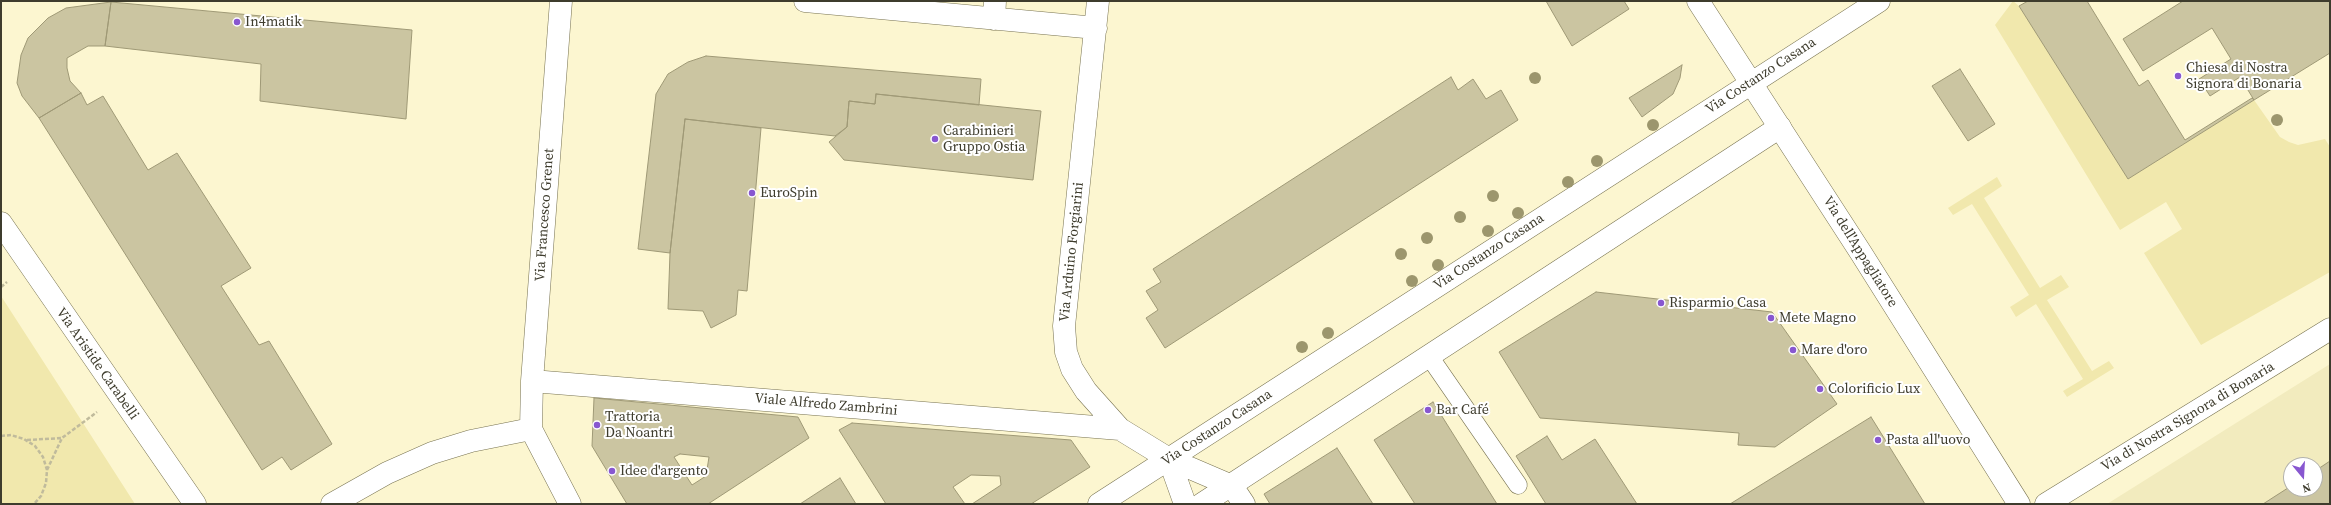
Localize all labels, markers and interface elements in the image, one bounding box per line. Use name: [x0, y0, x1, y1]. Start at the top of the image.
place label: In4matik: [245, 14, 302, 30]
marker: In4matik: [232, 17, 242, 27]
street label: Via Costanzo Casana: [1703, 34, 1819, 118]
place label: Chiesa di Nostra Signora di Bonaria: [2186, 60, 2302, 92]
marker: Chiesa di Nostra Signora di Bonaria: [2173, 71, 2183, 81]
place label: Carabinieri Gruppo Ostia: [943, 123, 1025, 156]
marker: Carabinieri Gruppo Ostia: [930, 134, 940, 144]
street label: Via Francesco Grenet: [532, 148, 558, 282]
street label: Via Arduino Forgiarini: [1056, 181, 1088, 323]
place label: EuroSpin: [760, 185, 818, 201]
marker: EuroSpin: [747, 188, 757, 198]
street label: Via dell'Appagliatore: [1819, 193, 1901, 311]
street label: Via Costanzo Casana: [1431, 210, 1547, 294]
place label: Risparmio Casa: [1669, 295, 1766, 311]
marker: Risparmio Casa: [1656, 298, 1666, 308]
street label: Via Aristide Carabelli: [52, 305, 142, 423]
place label: Mete Magno: [1779, 310, 1856, 326]
marker: Mete Magno: [1766, 313, 1776, 323]
place label: Mare d'oro: [1801, 342, 1867, 358]
marker: Mare d'oro: [1788, 345, 1798, 355]
street label: Via di Nostra Signora di Bonaria: [2098, 359, 2278, 475]
place label: Colorificio Lux: [1828, 381, 1920, 397]
marker: Colorificio Lux: [1815, 384, 1825, 394]
street label: Via Costanzo Casana: [1159, 386, 1275, 470]
street label: Viale Alfredo Zambrini: [754, 390, 898, 420]
place label: Bar Café: [1436, 402, 1489, 418]
marker: Bar Café: [1423, 405, 1433, 415]
place label: Trattoria Da Noantri: [605, 409, 673, 442]
marker: Trattoria Da Noantri: [592, 420, 602, 430]
place label: Pasta all'uovo: [1886, 432, 1970, 448]
marker: Pasta all'uovo: [1873, 435, 1883, 445]
north arrow: [2283, 457, 2323, 497]
place label: Idee d'argento: [620, 463, 708, 479]
marker: Idee d'argento: [607, 466, 617, 476]
text: N: [2300, 480, 2313, 496]

